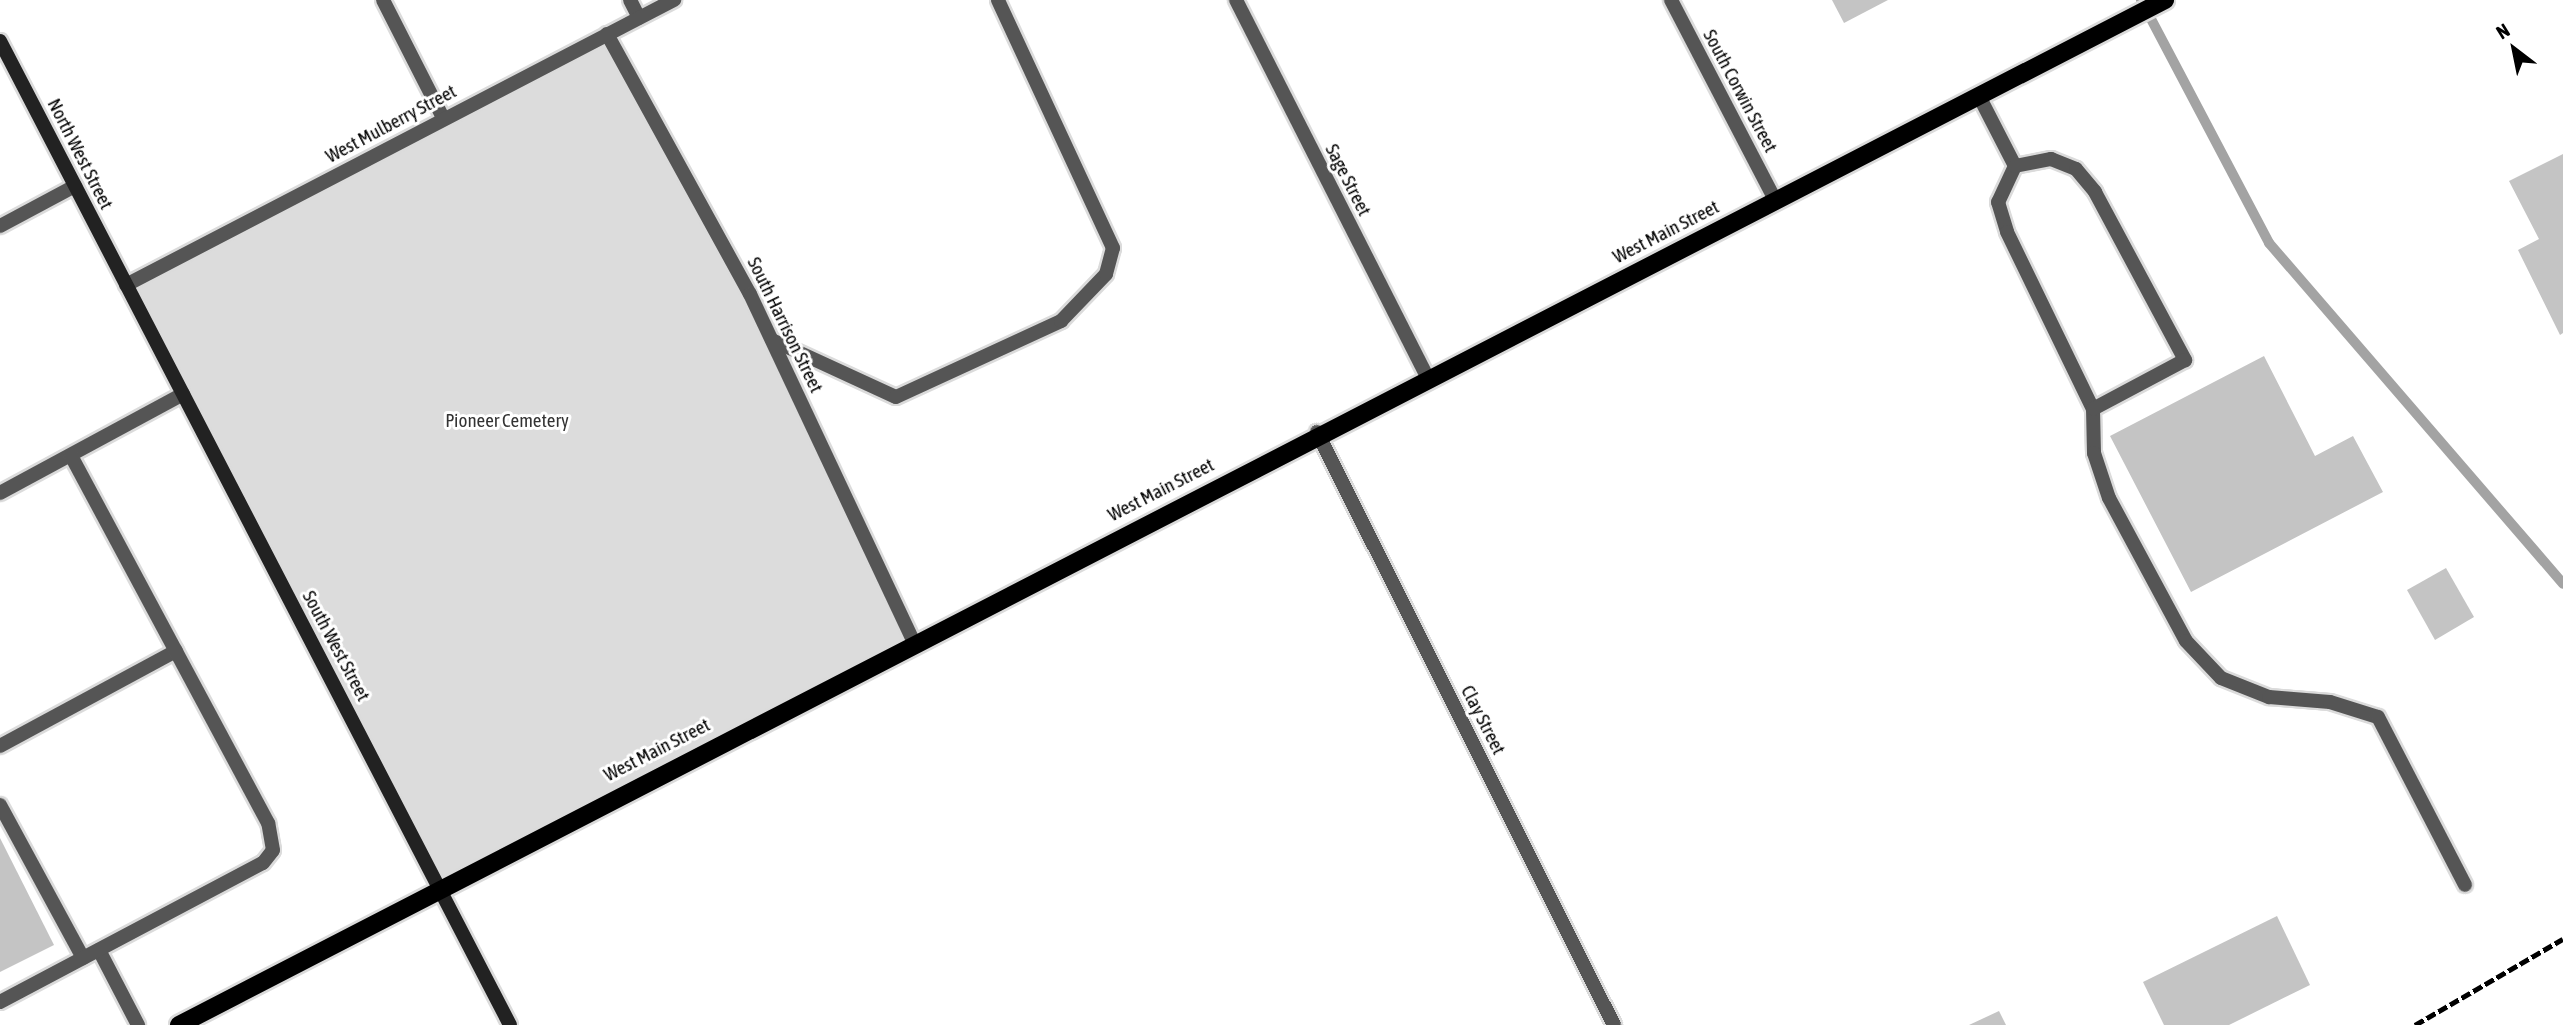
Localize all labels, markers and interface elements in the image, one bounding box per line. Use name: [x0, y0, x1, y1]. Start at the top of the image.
north arrow: [2479, 14, 2549, 84]
text: N: [2492, 19, 2513, 43]
street label: South Corwin Street: [1698, 26, 1782, 156]
street label: West Mulberry Street: [322, 80, 460, 168]
street label: North West Street: [42, 95, 118, 213]
street label: Sage Street: [1320, 140, 1376, 220]
street label: West Main Street: [1609, 195, 1723, 269]
street label: South Harrison Street: [742, 254, 828, 396]
park label: Pioneer Cemetery: [445, 410, 569, 432]
street label: West Main Street: [1104, 453, 1218, 527]
street label: South West Street: [297, 587, 375, 705]
street label: Clay Street: [1456, 682, 1510, 758]
street label: West Main Street: [600, 713, 714, 787]

